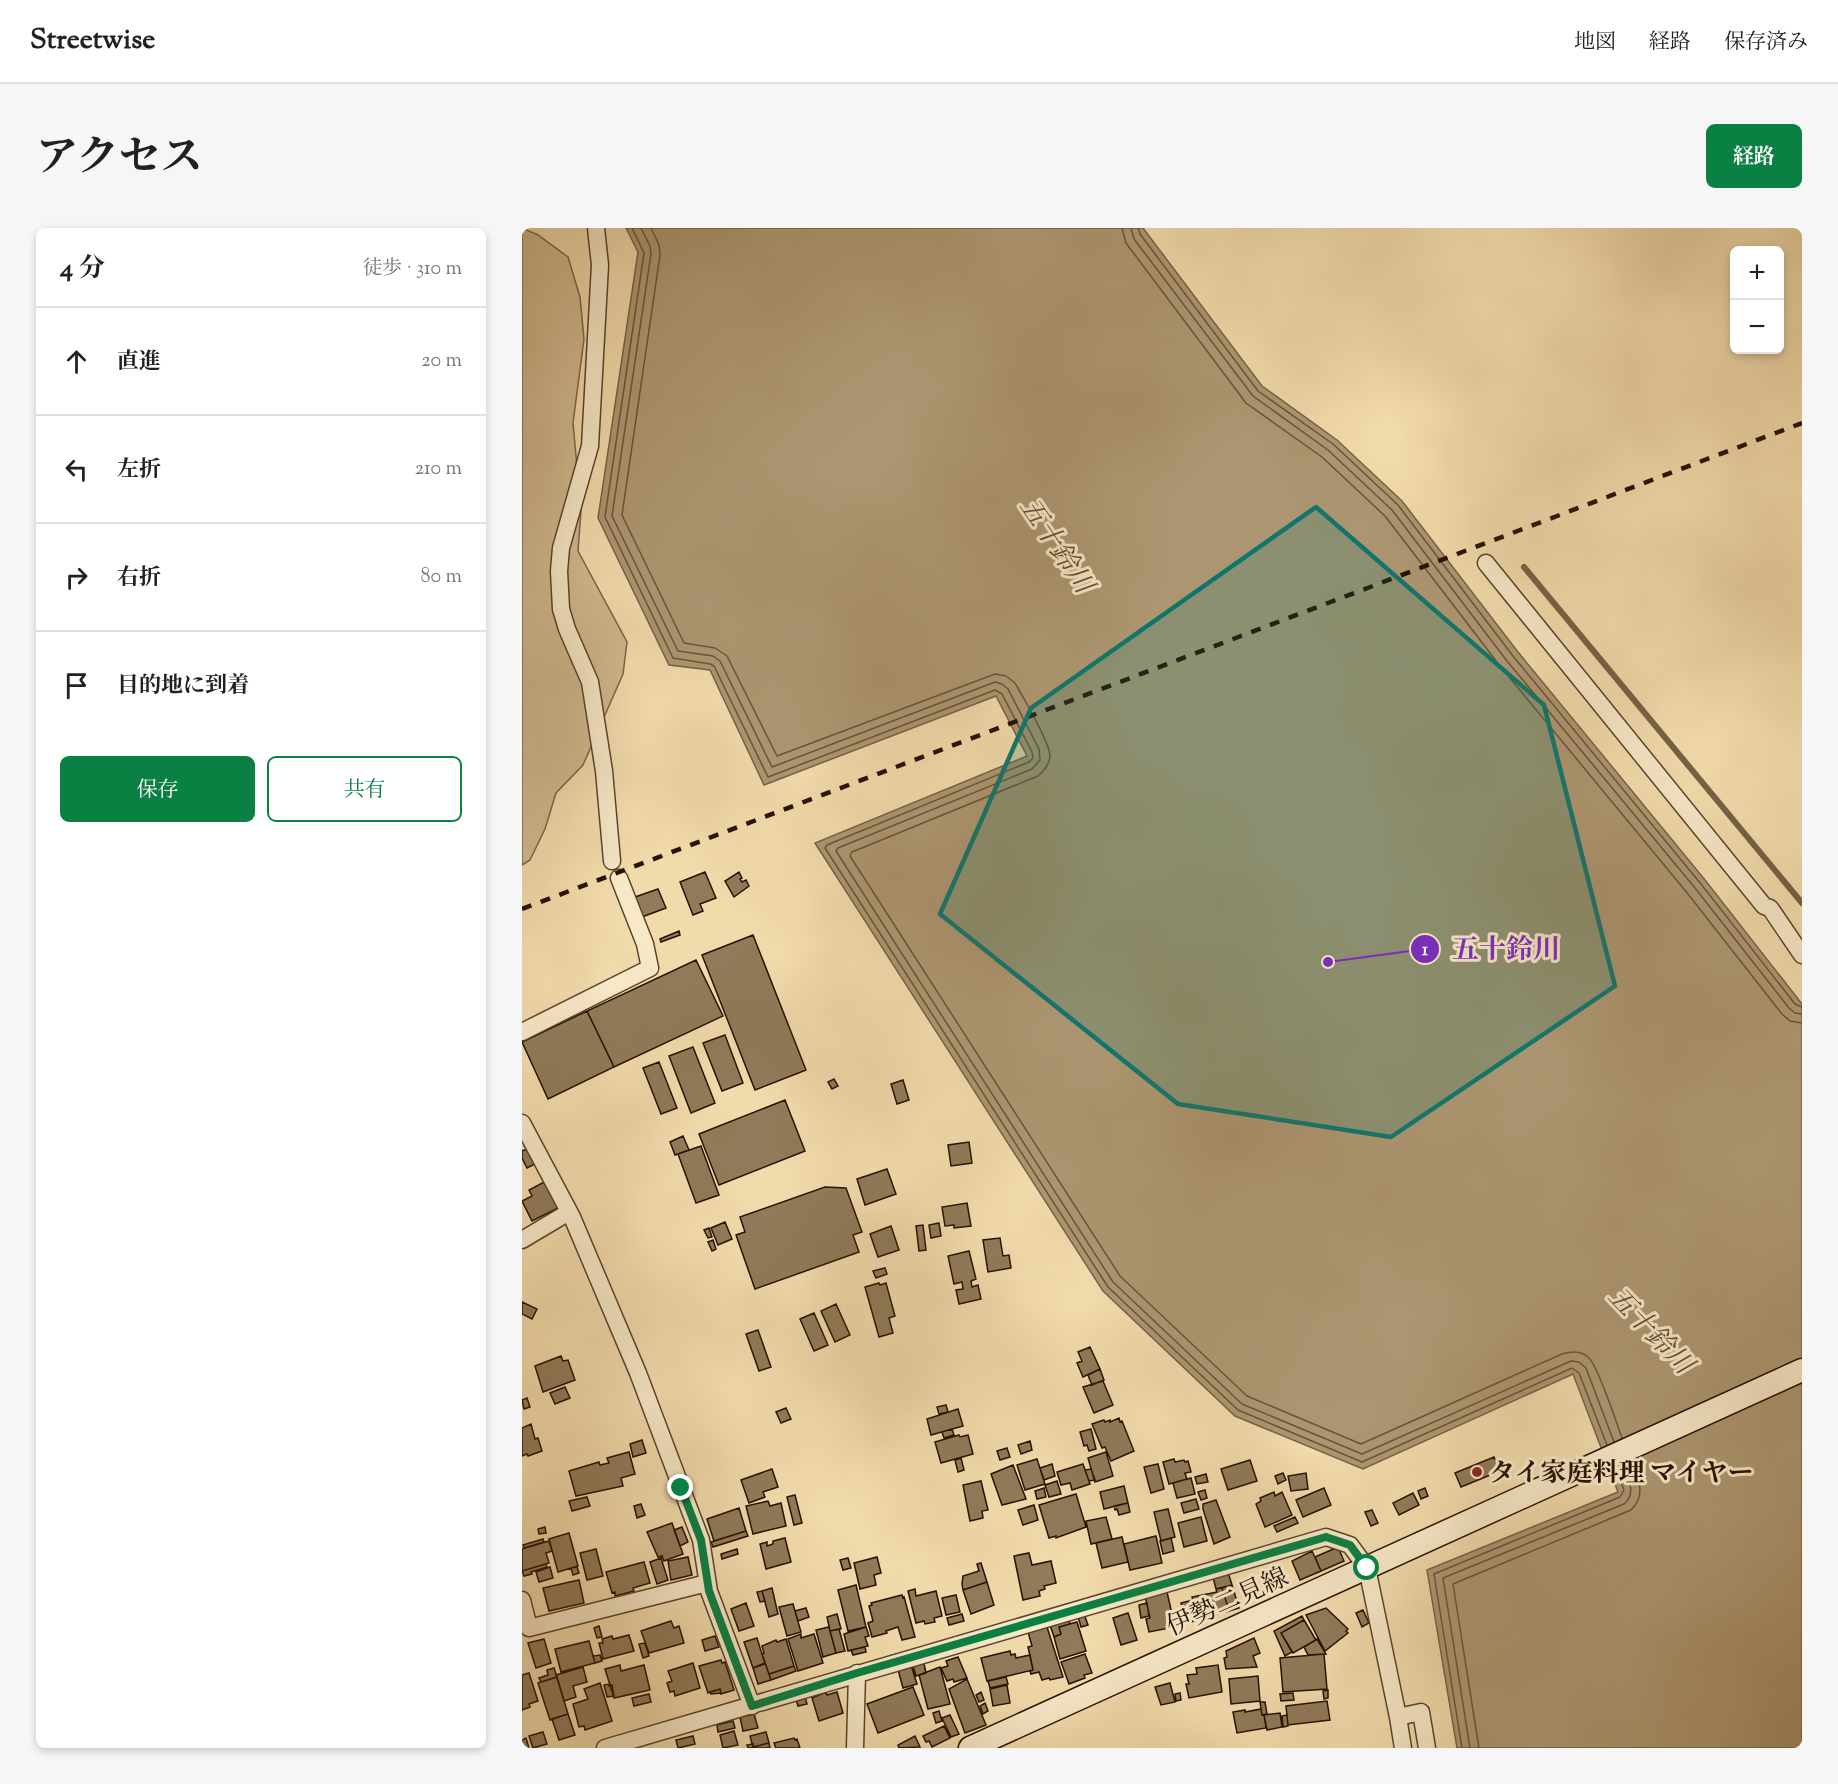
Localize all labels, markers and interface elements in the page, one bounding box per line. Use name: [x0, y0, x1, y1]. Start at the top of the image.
text: Streetwise: [30, 21, 155, 61]
text: 地図: [1574, 28, 1616, 58]
text: 経路: [1649, 28, 1691, 58]
text: 保存済み: [1724, 28, 1808, 58]
button: 経路: [1706, 124, 1802, 188]
text: アクセス: [36, 130, 203, 190]
map controls: [1730, 246, 1784, 354]
button: +: [1730, 246, 1784, 300]
text: 4 分: [60, 251, 105, 288]
text: 徒歩 · 310 m: [362, 255, 462, 284]
button: −: [1730, 300, 1784, 354]
icon: ahead: [60, 345, 93, 378]
text: 直進: [117, 347, 161, 379]
text: 20 m: [421, 347, 462, 376]
icon: left: [60, 453, 93, 486]
text: 左折: [117, 455, 161, 487]
text: 210 m: [415, 455, 462, 484]
water label: 五十鈴川: [1009, 491, 1103, 605]
icon: right: [60, 561, 93, 594]
text: 右折: [117, 563, 161, 595]
text: 80 m: [421, 563, 462, 592]
icon: arrive: [60, 669, 93, 702]
text: 目的地に到着: [117, 671, 249, 703]
button: 保存: [60, 756, 255, 822]
button: 共有: [267, 756, 462, 822]
callout: 五十鈴川: [1410, 926, 1572, 971]
text: 五十鈴川: [1452, 932, 1560, 971]
text: 1: [1422, 938, 1429, 964]
water label: 五十鈴川: [1598, 1279, 1703, 1386]
place label: タイ家庭料理 マイヤー: [1489, 1456, 1754, 1493]
marker: タイ家庭料理 マイヤー: [1470, 1465, 1484, 1479]
route end: [667, 1474, 693, 1500]
route start: [1353, 1554, 1379, 1580]
street label: 伊勢二見線: [1161, 1560, 1295, 1647]

